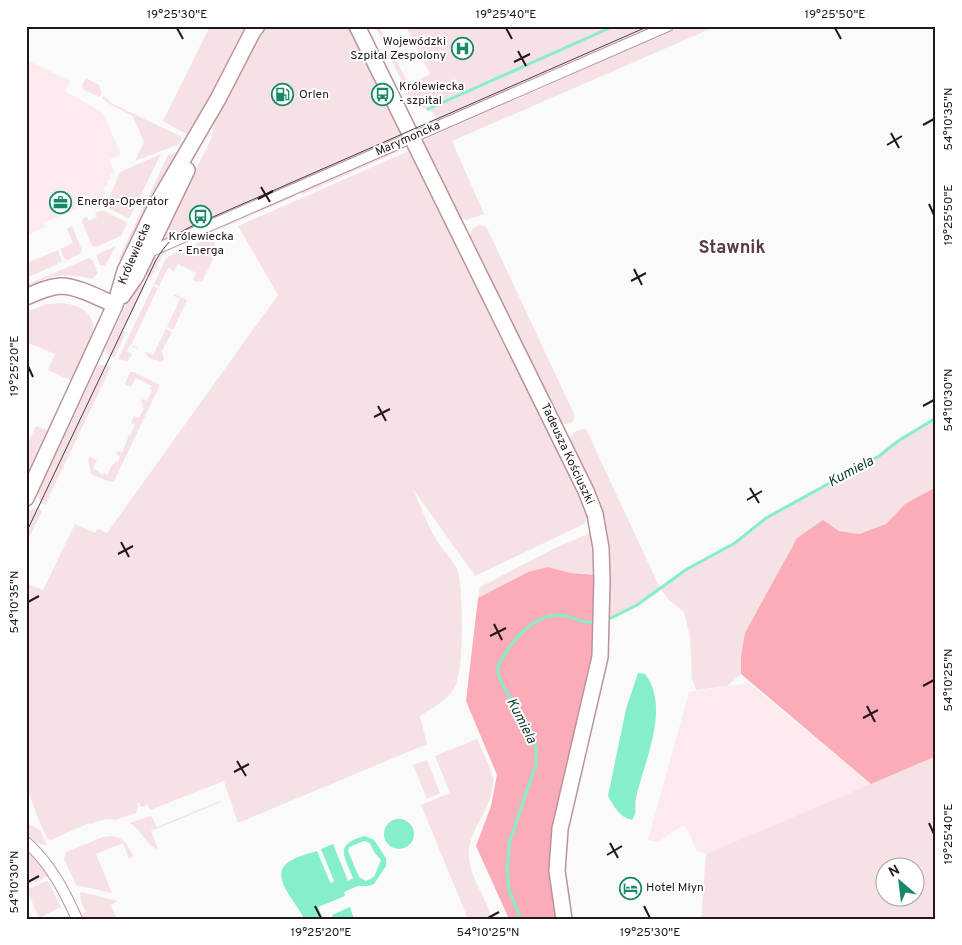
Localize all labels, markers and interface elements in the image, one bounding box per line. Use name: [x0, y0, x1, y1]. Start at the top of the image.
text: 19°25'30"E: [147, 7, 207, 23]
text: 19°25'40"E: [475, 7, 537, 23]
text: 19°25'50"E: [804, 7, 866, 23]
place label: Wojewódzki Szpital Zespolony: [350, 34, 446, 64]
hospital icon: Wojewódzki Szpital Zespolony: [450, 37, 474, 61]
place label: Królewiecka - szpital: [399, 79, 464, 109]
bus stop icon: Królewiecka - szpital: [371, 82, 395, 106]
fuel station icon: Orlen: [271, 83, 295, 107]
place label: Orlen: [299, 87, 329, 103]
text: 54°10'35"N: [941, 88, 957, 150]
street label: Marymoncka: [373, 118, 443, 160]
text: 19°25'50"E: [941, 184, 957, 246]
office icon: Energa-Operator: [49, 190, 73, 214]
place label: Energa-Operator: [77, 194, 169, 210]
bus stop icon: Królewiecka - Energa: [189, 204, 213, 228]
street label: Królewiecka: [115, 221, 155, 287]
place label: Królewiecka - Energa: [168, 229, 234, 259]
district label: Stawnik: [698, 237, 766, 260]
text: 19°25'20"E: [7, 336, 23, 397]
text: 54°10'30"N: [941, 369, 957, 431]
street label: Tadeusza Kościuszki: [537, 401, 597, 507]
water label: Kumiela: [825, 453, 877, 491]
text: 54°10'35"N: [7, 571, 23, 633]
text: 54°10'25"N: [941, 649, 957, 711]
water label: Kumiela: [502, 695, 540, 748]
text: 19°25'40"E: [941, 803, 957, 865]
text: 54°10'30"N: [7, 851, 23, 913]
north arrow: [874, 858, 924, 908]
text: N: [886, 862, 903, 882]
hotel icon: Hotel Młyn: [618, 876, 642, 900]
place label: Hotel Młyn: [646, 880, 704, 896]
text: 19°25'20"E: [291, 925, 352, 941]
text: 54°10'25"N: [457, 925, 519, 941]
text: 19°25'30"E: [620, 925, 680, 941]

